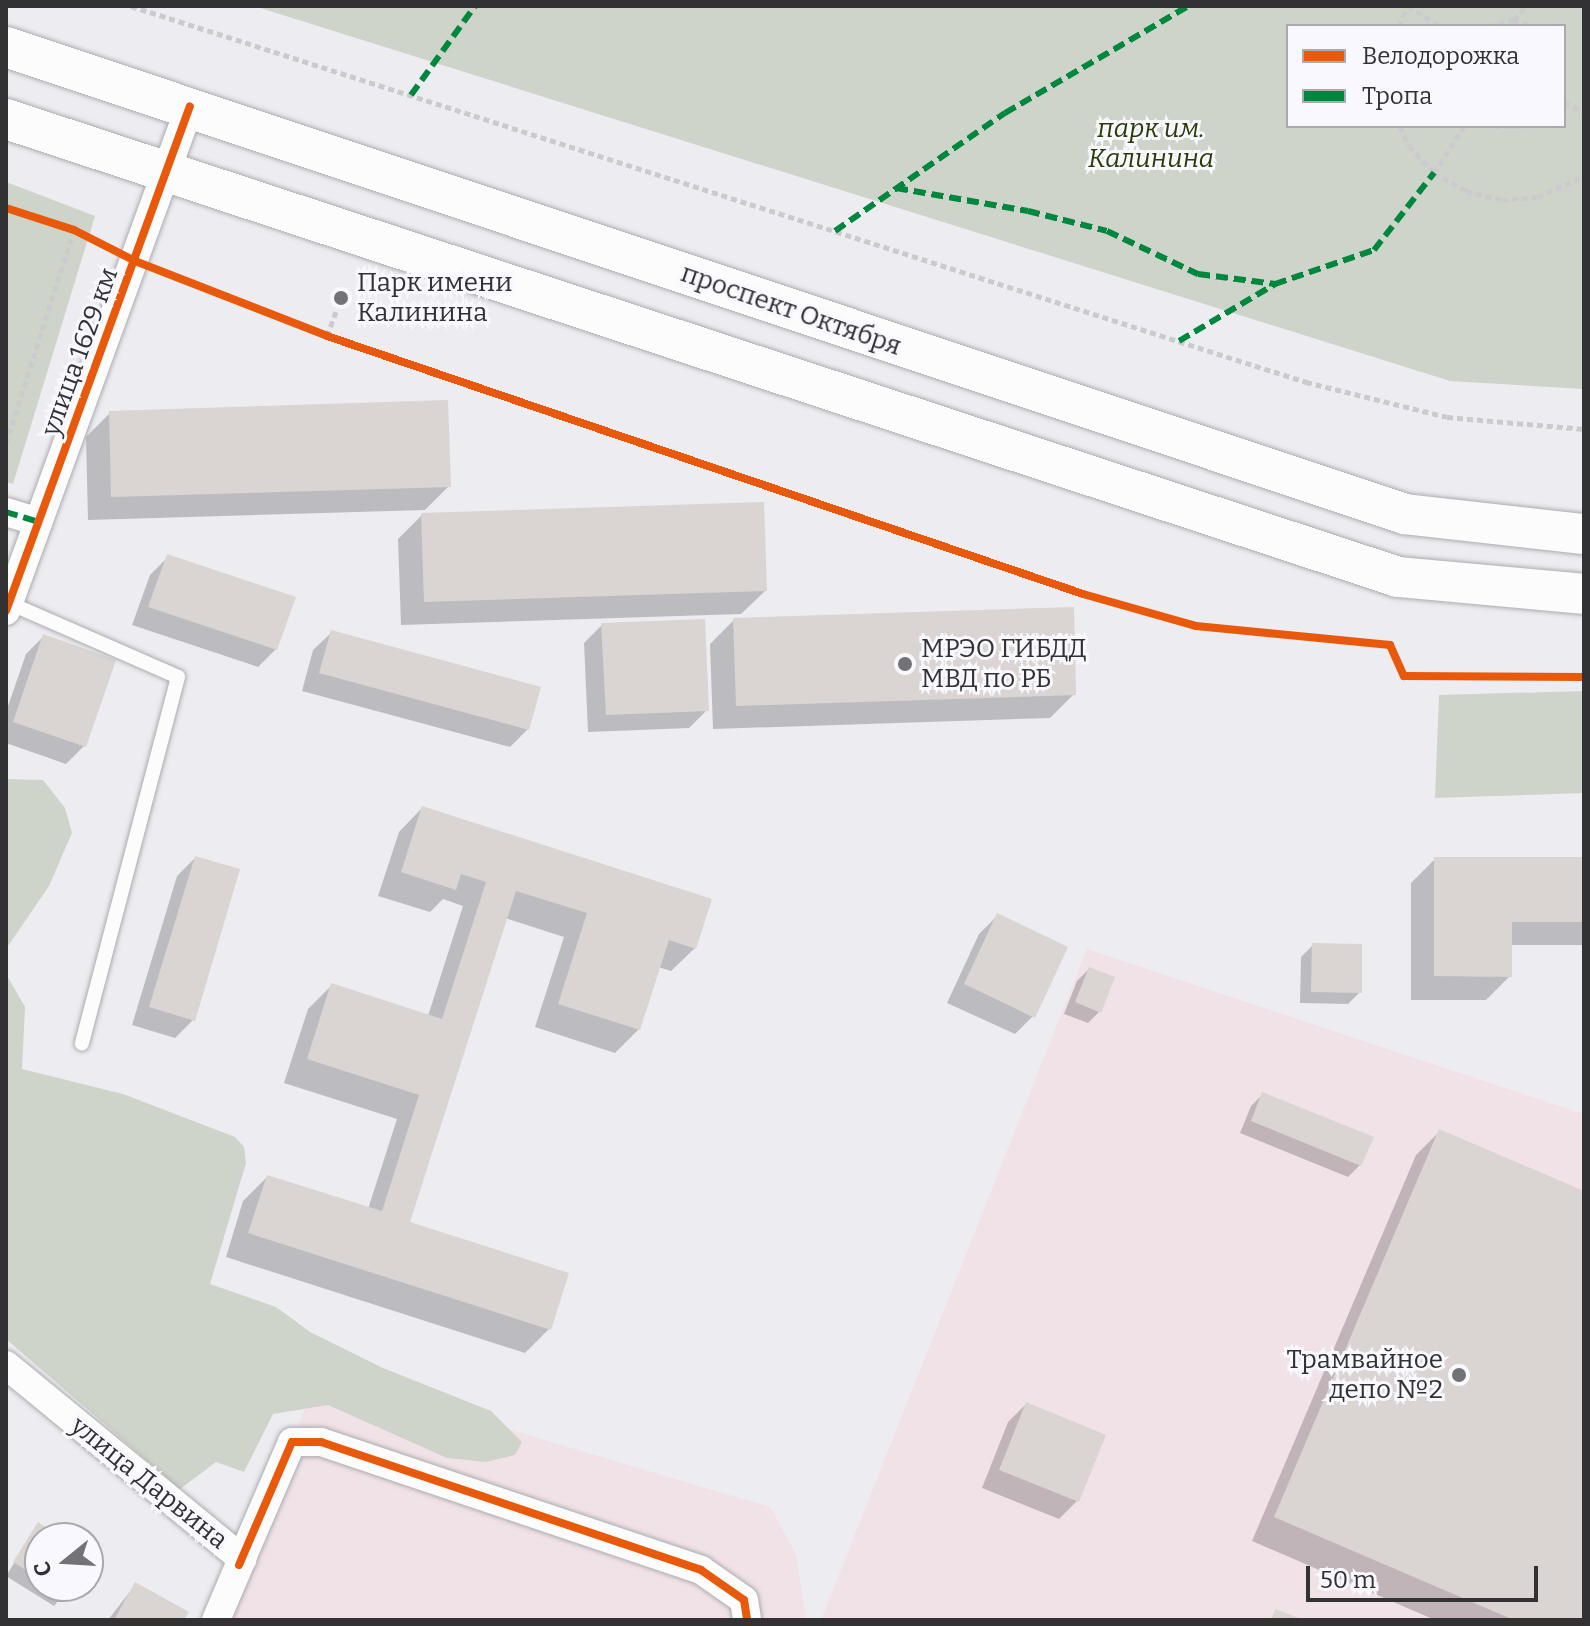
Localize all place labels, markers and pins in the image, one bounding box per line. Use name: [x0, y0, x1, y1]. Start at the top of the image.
place label: Парк имени Калинина: [357, 267, 512, 328]
marker: Парк имени Калинина: [332, 289, 350, 307]
place label: МРЭО ГИБДД МВД по РБ: [921, 633, 1087, 694]
marker: МРЭО ГИБДД МВД по РБ: [896, 655, 914, 673]
place label: Трамвайное депо №2: [1287, 1344, 1443, 1406]
marker: Трамвайное депо №2: [1450, 1366, 1468, 1384]

